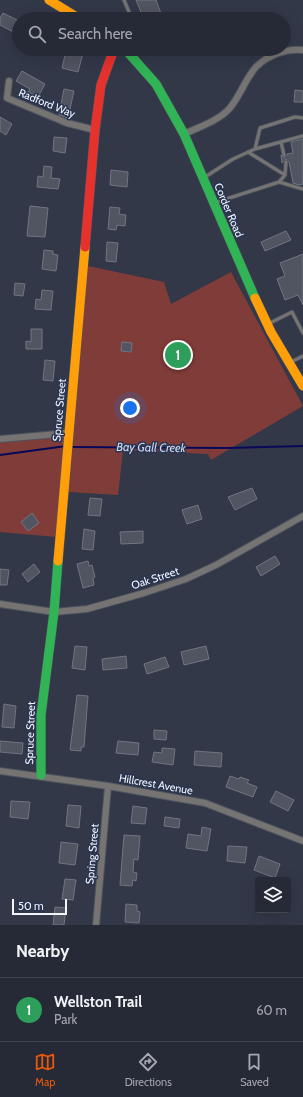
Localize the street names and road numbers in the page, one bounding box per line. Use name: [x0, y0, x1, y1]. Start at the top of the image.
street label: Radford Way: [17, 85, 78, 121]
street label: Corder Road: [211, 181, 247, 239]
street label: Spruce Street: [49, 378, 69, 442]
street label: Oak Street: [129, 564, 181, 592]
street label: Spruce Street: [22, 701, 38, 765]
street label: Hillcrest Avenue: [118, 771, 194, 797]
street label: Spring Street: [82, 823, 102, 885]

